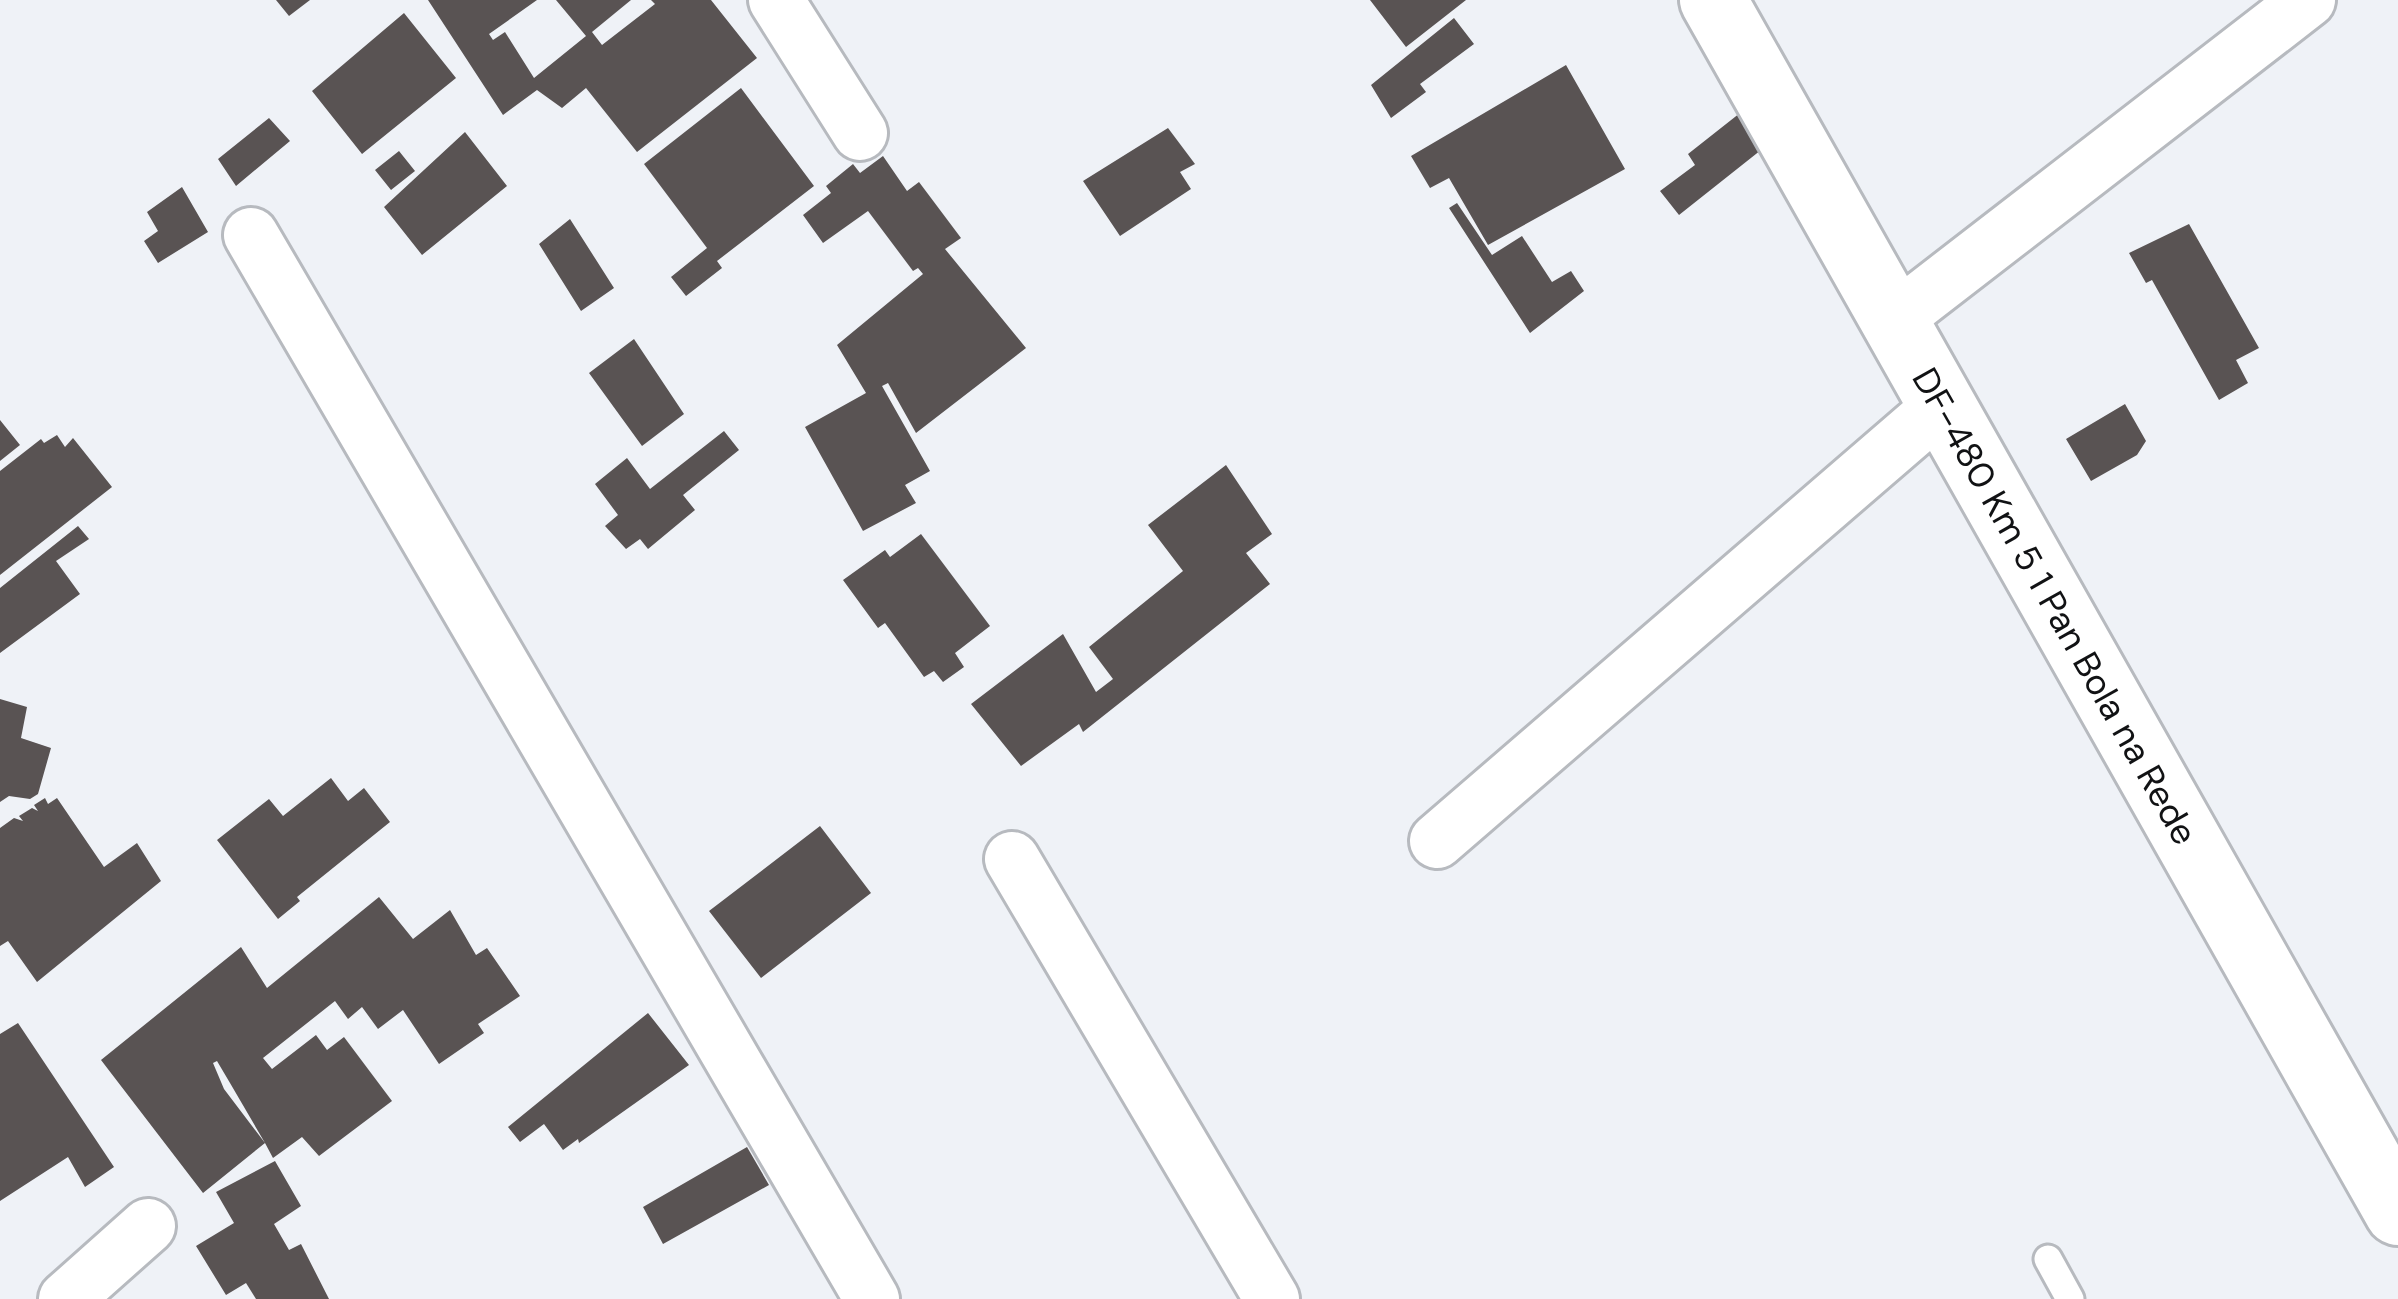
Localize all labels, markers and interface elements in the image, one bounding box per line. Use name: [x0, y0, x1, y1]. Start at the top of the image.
street label: DF-480 Km 5 1 Pan Bola na Rede: [1902, 359, 2208, 853]

